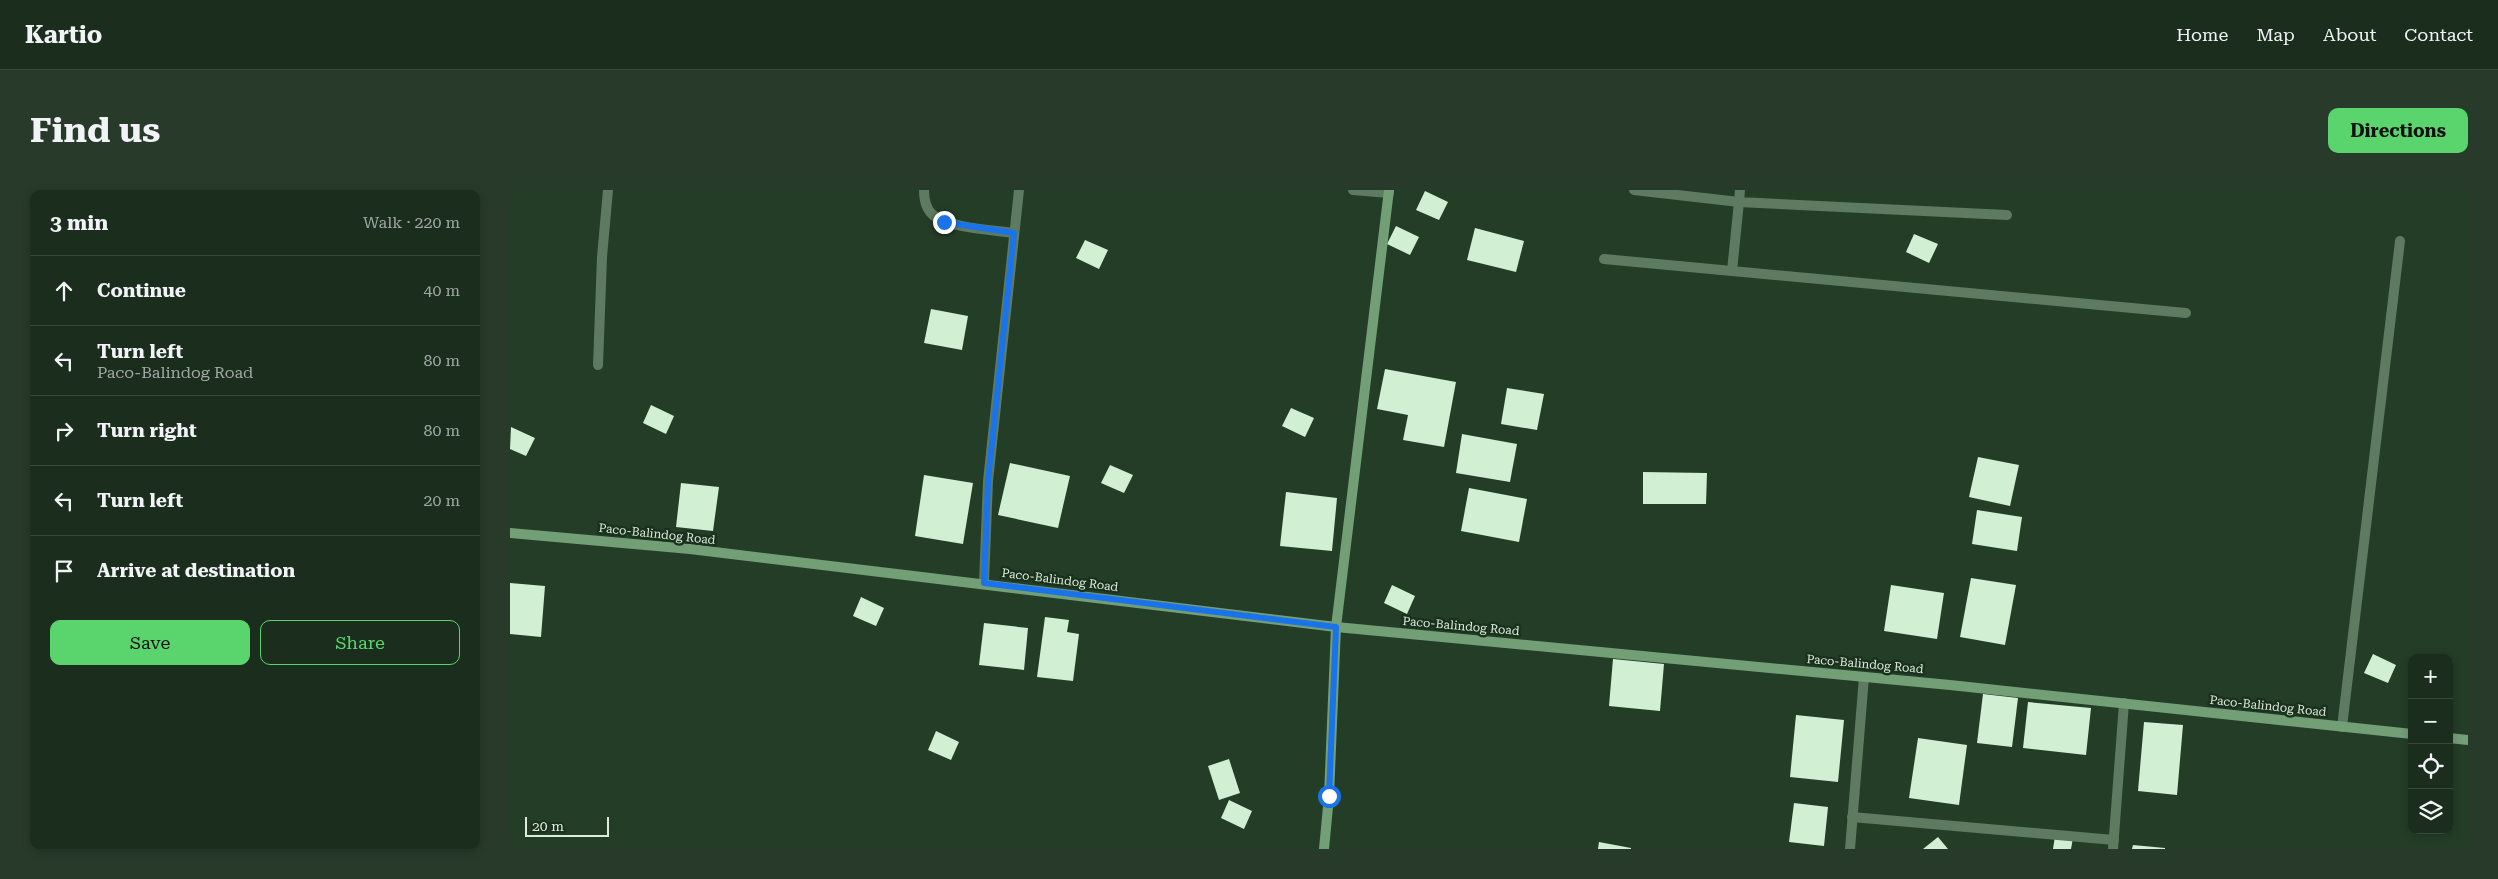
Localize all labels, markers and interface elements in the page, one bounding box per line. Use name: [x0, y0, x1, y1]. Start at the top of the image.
text: Kartio: [25, 21, 102, 49]
text: Home: [2176, 24, 2228, 45]
text: Map: [2256, 24, 2295, 45]
text: About: [2323, 24, 2376, 45]
text: Contact: [2404, 24, 2473, 45]
button: Directions: [2328, 108, 2468, 153]
text: Find us: [30, 110, 160, 151]
text: 3 min: [50, 211, 108, 235]
route end: [933, 211, 956, 234]
text: Walk · 220 m: [363, 213, 460, 232]
icon: ahead: [50, 277, 78, 305]
text: Continue: [97, 279, 186, 302]
text: 40 m: [423, 281, 460, 300]
text: Turn left: [97, 340, 183, 363]
icon: left: [50, 347, 78, 375]
text: 80 m: [423, 351, 460, 370]
text: Paco-Balindog Road: [97, 363, 253, 382]
icon: right: [50, 417, 78, 445]
text: Turn right: [97, 419, 197, 442]
text: 80 m: [423, 421, 460, 440]
icon: left: [50, 487, 78, 515]
text: Turn left: [97, 489, 183, 512]
text: 20 m: [423, 491, 460, 510]
street label: Paco-Balindog Road: [598, 521, 716, 547]
icon: arrive: [50, 557, 78, 585]
text: Arrive at destination: [97, 559, 295, 582]
street label: Paco-Balindog Road: [1001, 566, 1119, 594]
street label: Paco-Balindog Road: [1402, 614, 1520, 638]
button: Save: [50, 620, 250, 665]
button: Share: [260, 620, 460, 665]
street label: Paco-Balindog Road: [1806, 652, 1924, 676]
map controls: [2408, 654, 2453, 834]
button: +: [2408, 654, 2453, 699]
street label: Paco-Balindog Road: [2209, 693, 2327, 719]
button: −: [2408, 699, 2453, 744]
button: locate: [2408, 744, 2453, 789]
route start: [1318, 785, 1341, 808]
button: layers: [2408, 789, 2453, 834]
scale bar: [525, 814, 609, 837]
text: 20 m: [532, 818, 564, 834]

